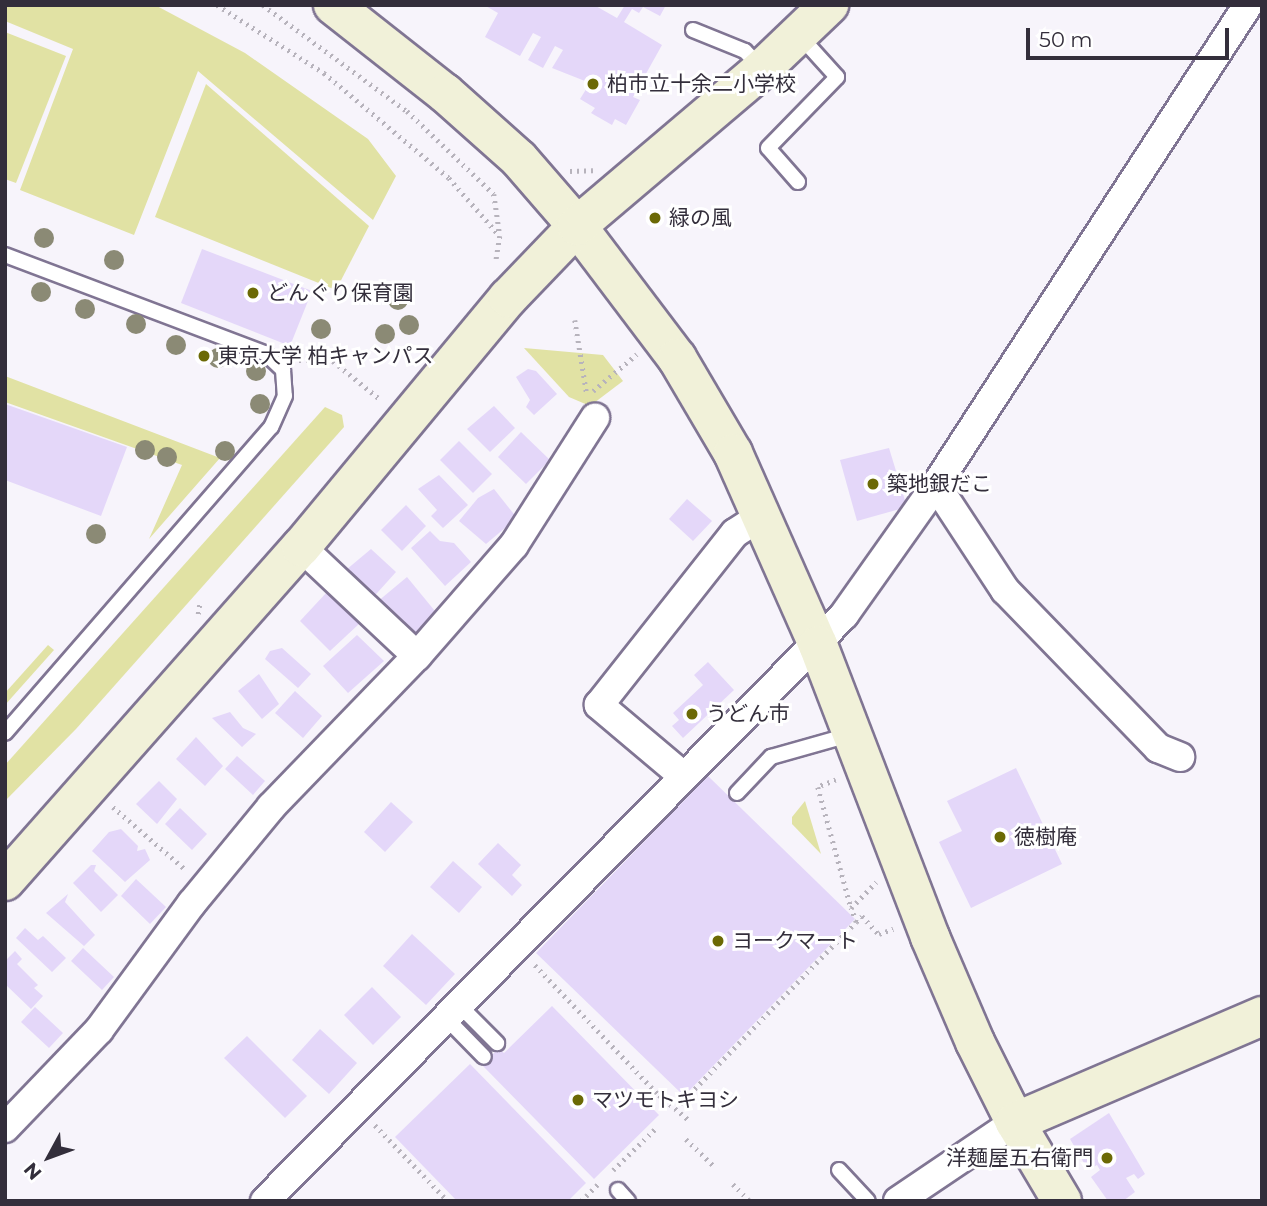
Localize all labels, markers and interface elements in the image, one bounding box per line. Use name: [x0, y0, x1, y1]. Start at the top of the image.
scale bar: [1029, 14, 1232, 58]
text: 50 m: [1039, 27, 1093, 52]
place label: 柏市立十余二小学校: [607, 71, 796, 97]
marker: 柏市立十余二小学校: [585, 76, 601, 92]
place label: 緑の風: [669, 205, 732, 231]
marker: 緑の風: [647, 210, 663, 226]
place label: どんぐり保育園: [267, 280, 414, 306]
marker: どんぐり保育園: [245, 285, 261, 301]
place label: 東京大学 柏キャンパス: [218, 343, 434, 369]
marker: 東京大学 柏キャンパス: [196, 348, 212, 364]
place label: 築地銀だこ: [887, 471, 992, 497]
marker: 築地銀だこ: [865, 476, 881, 492]
place label: うどん市: [706, 701, 790, 727]
marker: うどん市: [684, 706, 700, 722]
place label: 徳樹庵: [1014, 824, 1077, 850]
marker: 徳樹庵: [992, 829, 1008, 845]
place label: ヨークマート: [732, 928, 858, 954]
marker: ヨークマート: [710, 933, 726, 949]
place label: マツモトキヨシ: [592, 1087, 739, 1113]
marker: マツモトキヨシ: [570, 1092, 586, 1108]
north arrow: [14, 1122, 84, 1192]
place label: 洋麺屋五右衛門: [946, 1145, 1093, 1171]
marker: 洋麺屋五右衛門: [1099, 1150, 1115, 1166]
text: N: [19, 1158, 46, 1184]

